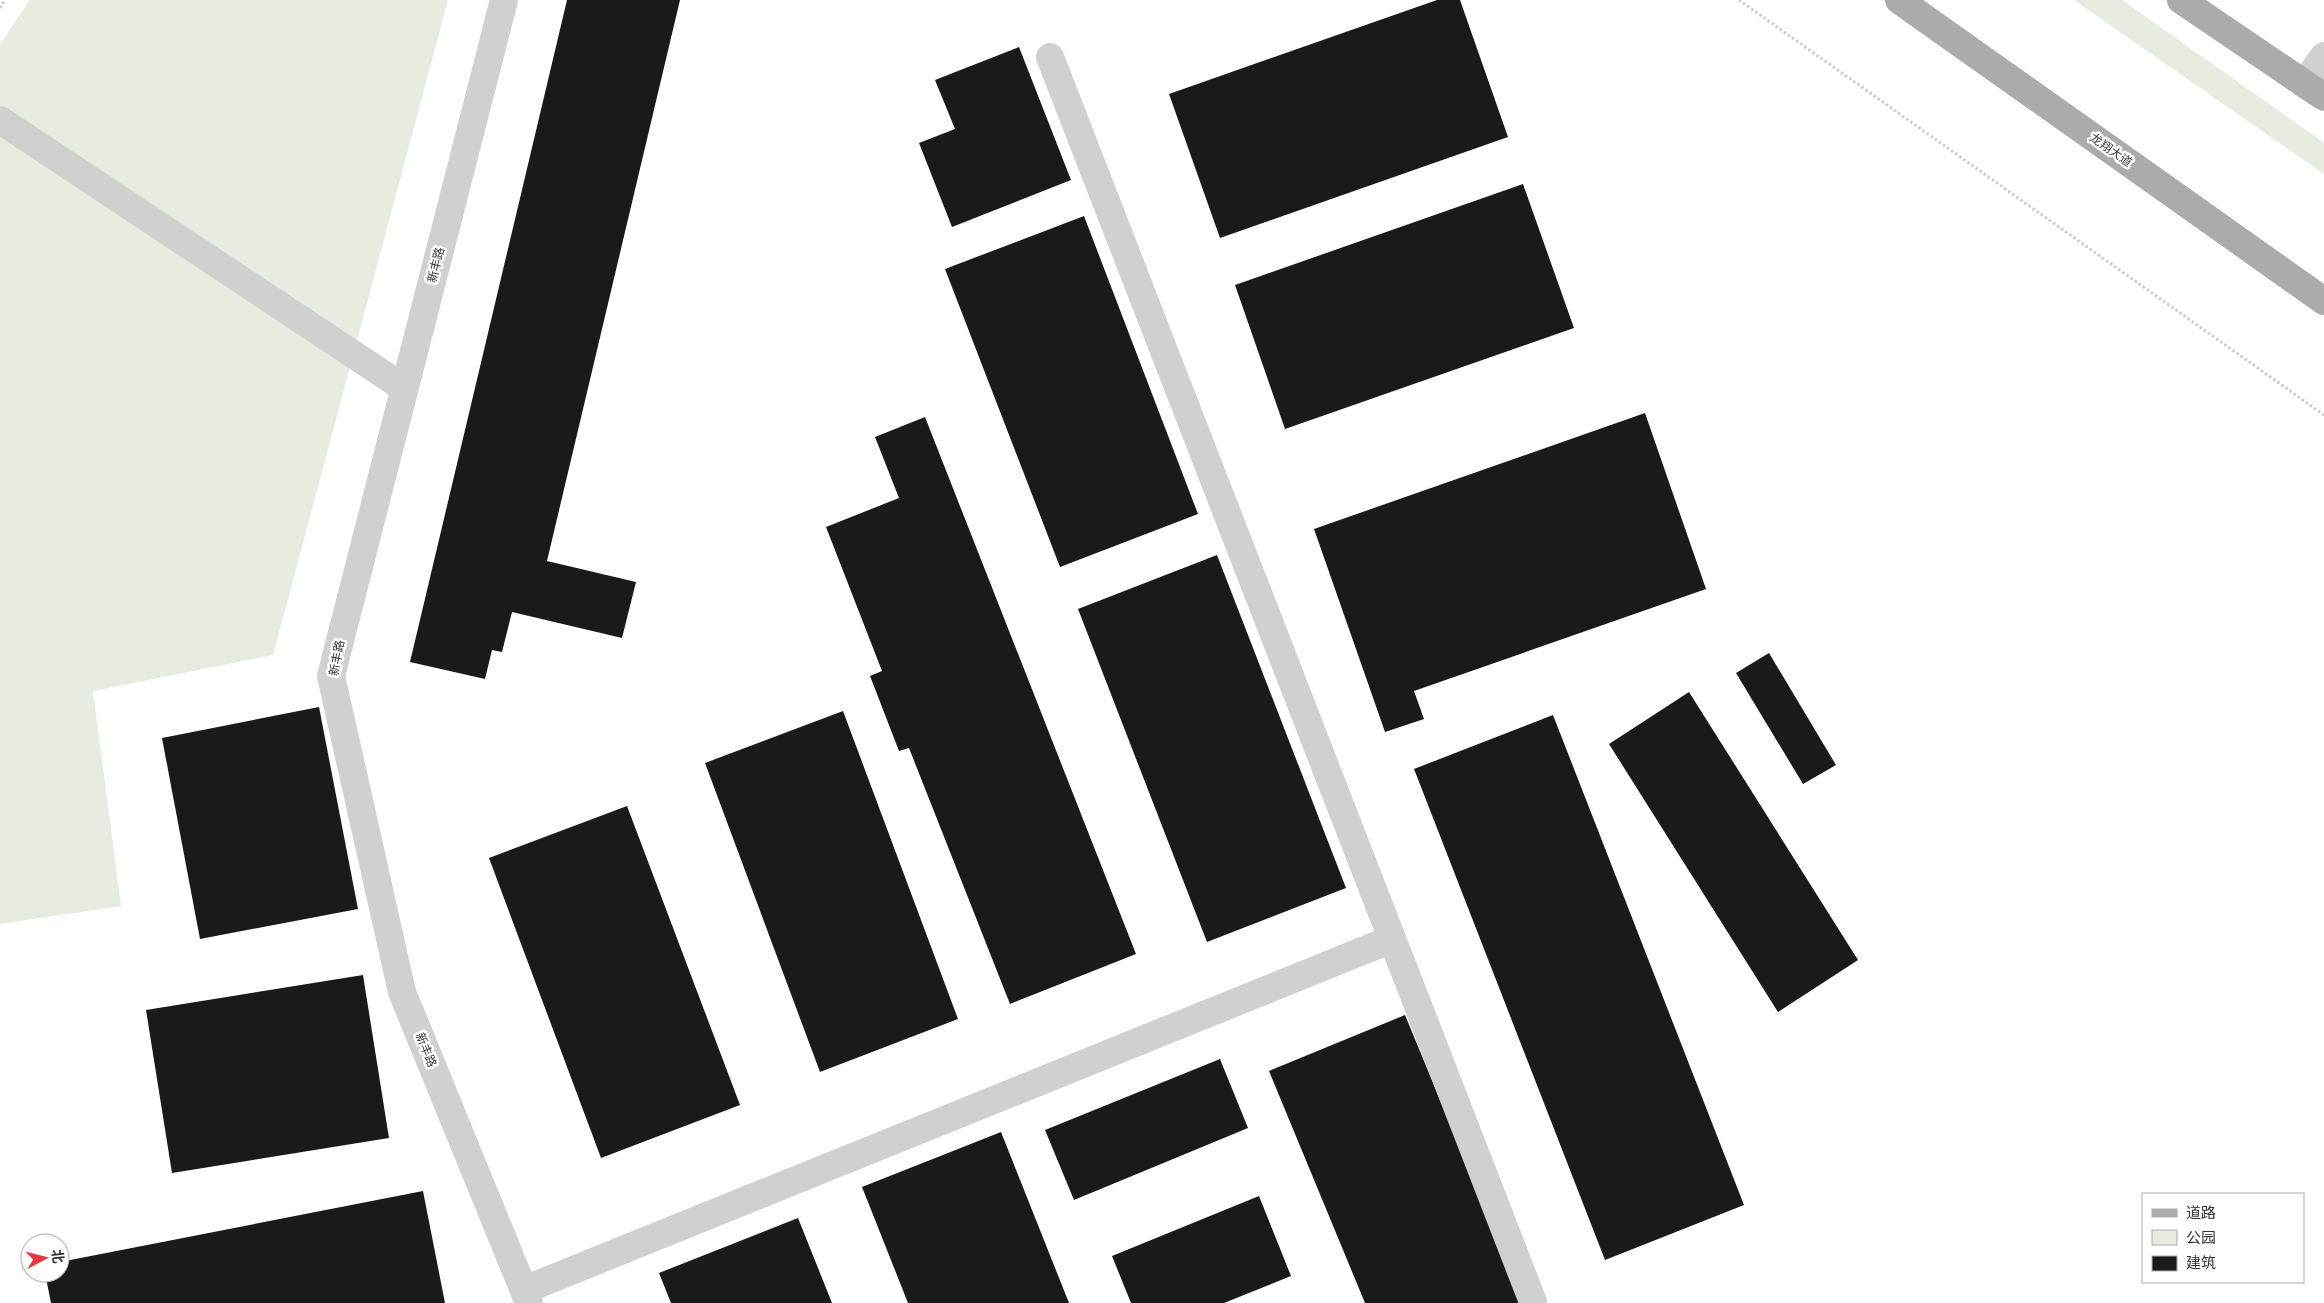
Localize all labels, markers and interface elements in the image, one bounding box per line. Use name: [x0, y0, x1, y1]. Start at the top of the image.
street label: 龙翔大道: [2087, 130, 2135, 170]
street label: 新丰路: [425, 246, 447, 284]
street label: 新丰路: [327, 639, 347, 677]
street label: 新丰路: [413, 1031, 439, 1069]
legend: [2142, 1193, 2304, 1283]
text: 道路: [2186, 1204, 2216, 1222]
text: 公园: [2186, 1229, 2216, 1247]
north arrow: [20, 1233, 70, 1283]
text: 北: [49, 1248, 67, 1264]
text: 建筑: [2186, 1254, 2216, 1272]

